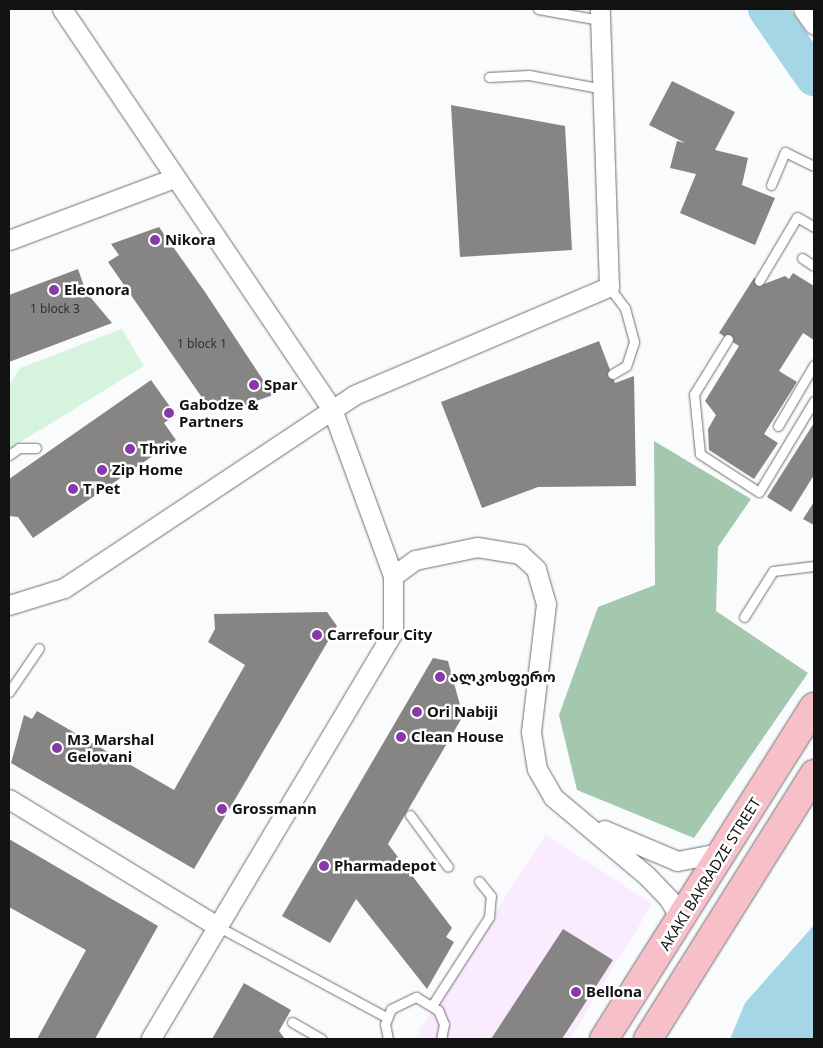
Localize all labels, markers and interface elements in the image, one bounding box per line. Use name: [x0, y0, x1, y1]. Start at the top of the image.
place label: Nikora: [165, 231, 216, 249]
marker: Nikora: [149, 234, 161, 246]
place label: Eleonora: [64, 281, 130, 299]
marker: Eleonora: [48, 284, 60, 296]
house number: 1 block 3: [30, 302, 80, 316]
house number: 1 block 1: [177, 337, 227, 351]
place label: Spar: [264, 376, 297, 394]
marker: Spar: [248, 379, 260, 391]
place label: Gabodze & Partners: [179, 395, 259, 430]
marker: Gabodze & Partners: [163, 407, 175, 419]
place label: Thrive: [140, 440, 187, 458]
marker: Thrive: [124, 443, 136, 455]
place label: Zip Home: [112, 461, 183, 479]
marker: Zip Home: [96, 464, 108, 476]
place label: T Pet: [83, 480, 120, 498]
marker: T Pet: [67, 483, 79, 495]
place label: Carrefour City: [327, 626, 432, 644]
marker: Carrefour City: [311, 629, 323, 641]
place label: ალკოსფერო: [450, 668, 556, 686]
marker: ალკოსფერო: [434, 671, 446, 683]
place label: Ori Nabiji: [427, 703, 498, 721]
marker: Ori Nabiji: [411, 706, 423, 718]
place label: Clean House: [411, 728, 504, 746]
place label: M3 Marshal Gelovani: [67, 730, 154, 765]
marker: Clean House: [395, 731, 407, 743]
marker: M3 Marshal Gelovani: [51, 742, 63, 754]
street label: AKAKI BAKRADZE STREET: [656, 794, 764, 954]
place label: Grossmann: [232, 800, 317, 818]
marker: Grossmann: [216, 803, 228, 815]
place label: Pharmadepot: [334, 857, 436, 875]
marker: Pharmadepot: [318, 860, 330, 872]
place label: Bellona: [586, 983, 642, 1001]
marker: Bellona: [570, 986, 582, 998]

